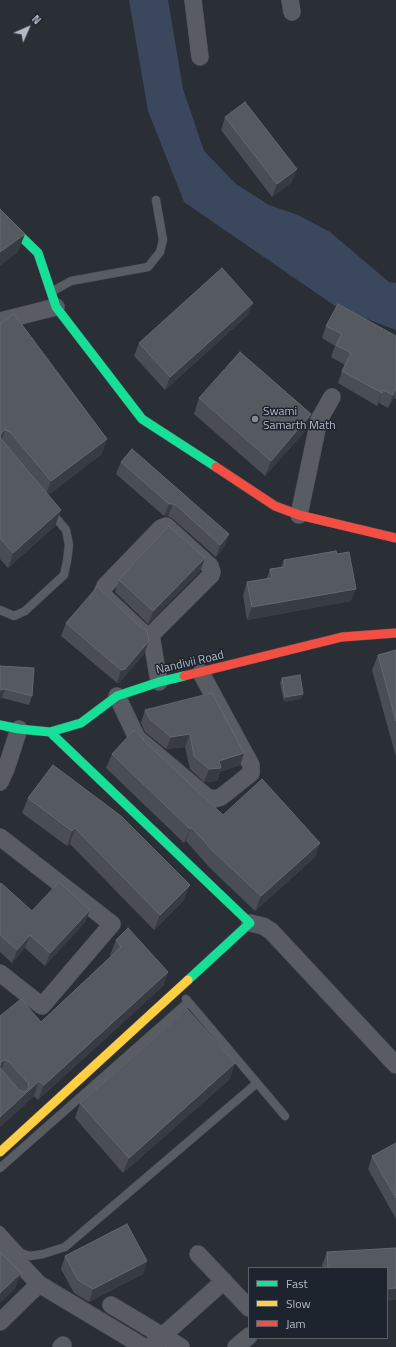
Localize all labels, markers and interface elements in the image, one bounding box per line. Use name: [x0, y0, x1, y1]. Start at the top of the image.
north arrow: [8, 8, 48, 48]
text: N: [28, 11, 45, 28]
place label: Swami Samarth Math: [263, 405, 336, 433]
marker: Swami Samarth Math: [250, 414, 260, 424]
street label: Nandivii Road: [155, 648, 225, 678]
legend: [248, 1267, 388, 1339]
text: Fast: [286, 1274, 308, 1293]
text: Slow: [286, 1294, 311, 1313]
text: Jam: [286, 1314, 306, 1333]

